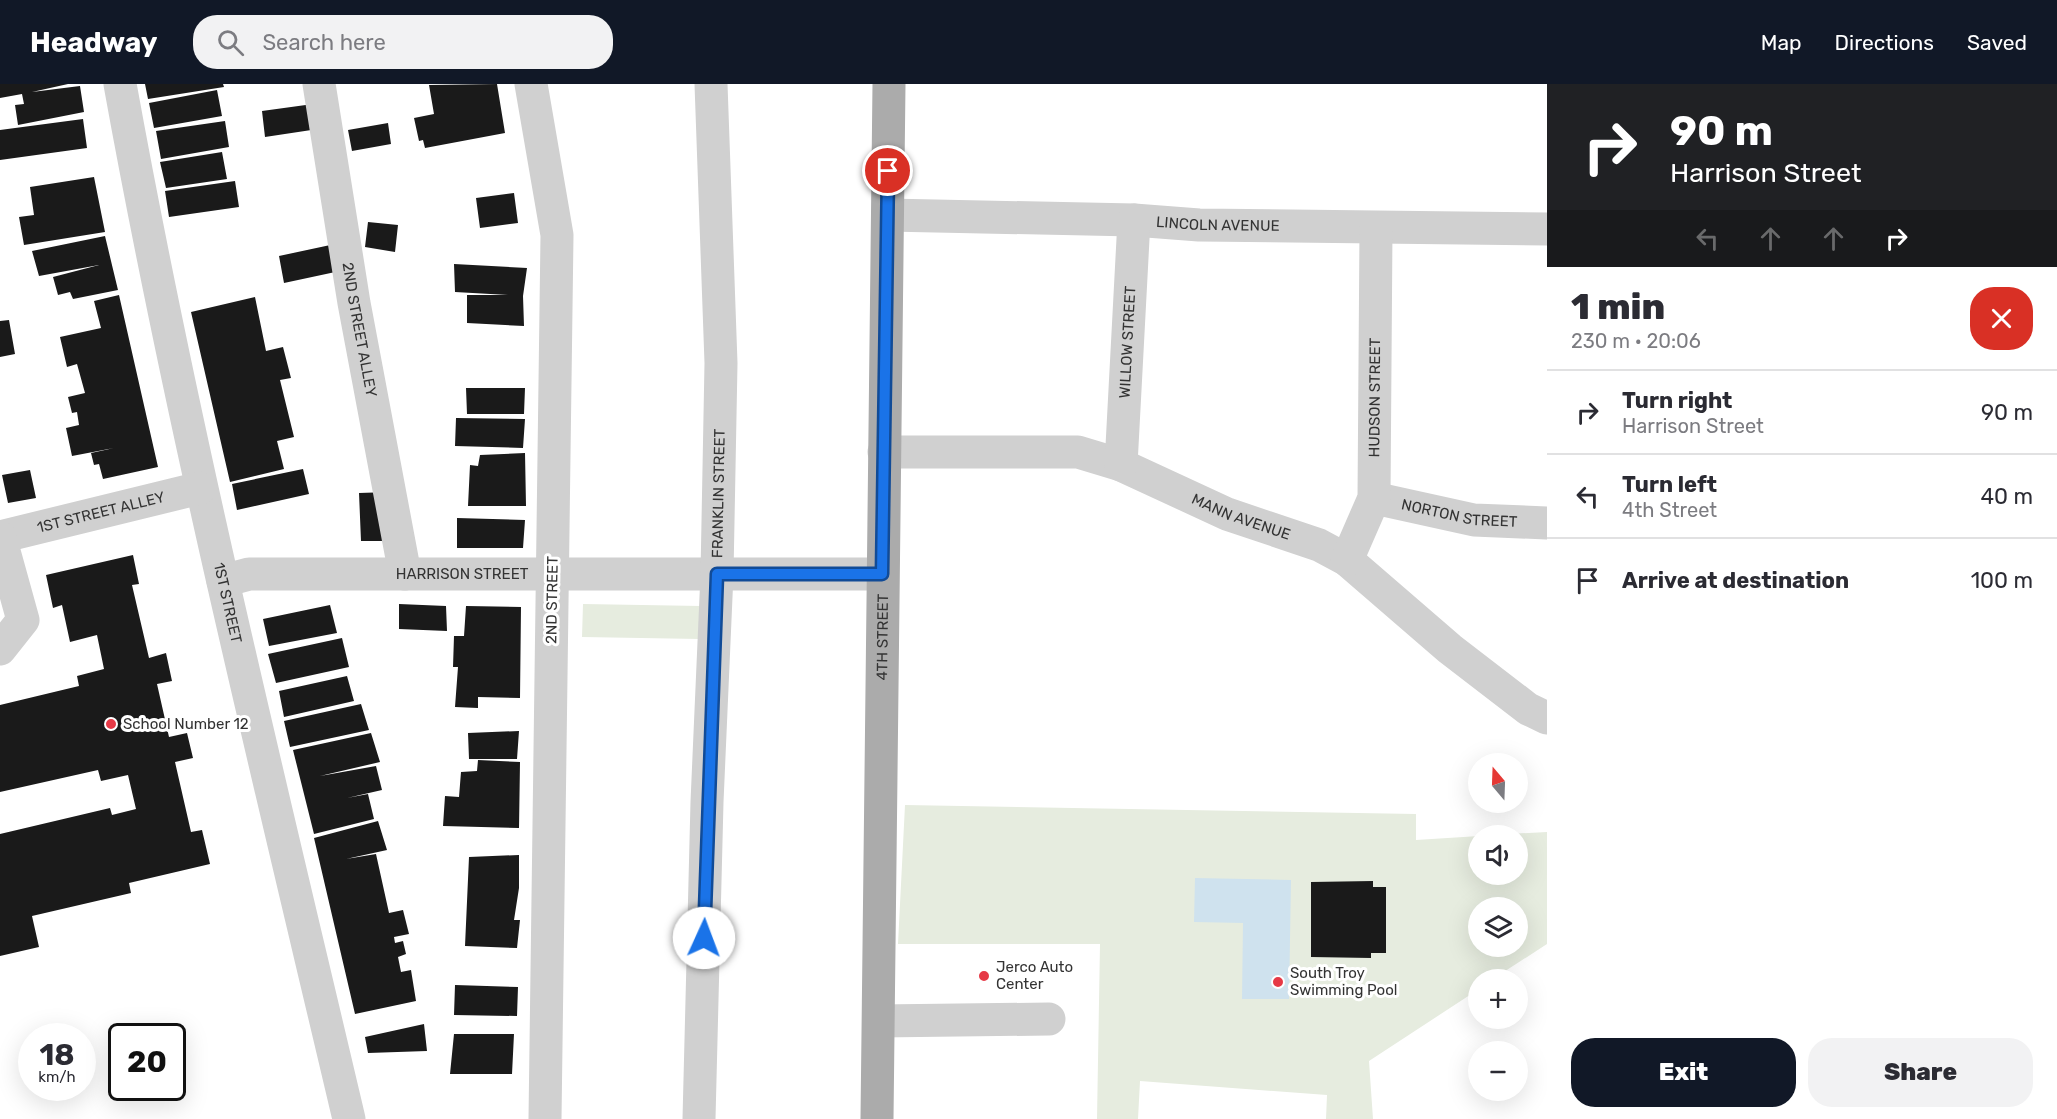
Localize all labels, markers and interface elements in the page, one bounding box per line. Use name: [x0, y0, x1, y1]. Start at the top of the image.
search box: [193, 15, 613, 69]
text: Headway: [30, 26, 157, 59]
icon: search: [214, 26, 247, 59]
text: Search here: [262, 29, 386, 56]
text: Map: [1761, 30, 1802, 55]
text: Directions: [1835, 30, 1934, 55]
text: Saved: [1967, 30, 2027, 55]
text: 90 m: [1670, 106, 1773, 156]
icon: right: [1571, 108, 1649, 186]
pin: [862, 145, 913, 196]
icon: arrive: [871, 154, 904, 187]
text: Harrison Street: [1670, 157, 1862, 189]
street label: LINCOLN AVENUE: [1155, 213, 1280, 235]
icon: left: [1691, 222, 1724, 255]
icon: ahead: [1754, 222, 1787, 255]
icon: ahead: [1817, 222, 1850, 255]
icon: right: [1880, 222, 1913, 255]
street label: 2ND STREET ALLEY: [339, 261, 381, 399]
street label: WILLOW STREET: [1116, 285, 1140, 399]
text: 1 min: [1571, 285, 1665, 328]
button: close: [1970, 287, 2033, 350]
text: 230 m · 20:06: [1571, 329, 1701, 353]
street label: HUDSON STREET: [1365, 337, 1384, 458]
text: Turn right: [1622, 387, 1732, 414]
icon: right: [1571, 396, 1604, 429]
text: 90 m: [1981, 399, 2033, 426]
text: Harrison Street: [1622, 414, 1764, 438]
street label: FRANKLIN STREET: [708, 428, 729, 558]
text: Turn left: [1622, 471, 1717, 498]
icon: left: [1571, 480, 1604, 513]
text: 40 m: [1980, 483, 2033, 510]
street label: 1ST STREET ALLEY: [35, 488, 167, 537]
street label: MANN AVENUE: [1189, 490, 1293, 544]
street label: NORTON STREET: [1400, 495, 1518, 531]
text: 4th Street: [1622, 498, 1717, 522]
street label: 2ND STREET: [542, 556, 562, 644]
street label: 1ST STREET: [210, 561, 246, 645]
icon: arrive: [1571, 564, 1604, 597]
street label: HARRISON STREET: [396, 565, 529, 583]
text: Arrive at destination: [1622, 567, 1849, 594]
text: 100 m: [1971, 567, 2033, 594]
street label: 4TH STREET: [873, 593, 892, 680]
place label: School Number 12: [123, 715, 249, 733]
marker: School Number 12: [104, 717, 118, 731]
north arrow: [1468, 753, 1528, 813]
map controls: [1468, 753, 1528, 1101]
button: sound: [1468, 825, 1528, 885]
button: layers: [1468, 897, 1528, 957]
position arrow: [672, 906, 736, 970]
place label: Jerco Auto Center: [996, 958, 1073, 993]
place label: South Troy Swimming Pool: [1290, 964, 1397, 999]
marker: Jerco Auto Center: [977, 969, 991, 983]
button: +: [1468, 969, 1528, 1029]
marker: South Troy Swimming Pool: [1271, 975, 1285, 989]
speed limit sign: 20: [108, 1023, 186, 1101]
text: 18: [39, 1037, 75, 1073]
button: Exit: [1571, 1038, 1796, 1107]
button: Share: [1808, 1038, 2033, 1107]
button: −: [1468, 1041, 1528, 1101]
text: km/h: [38, 1068, 76, 1086]

